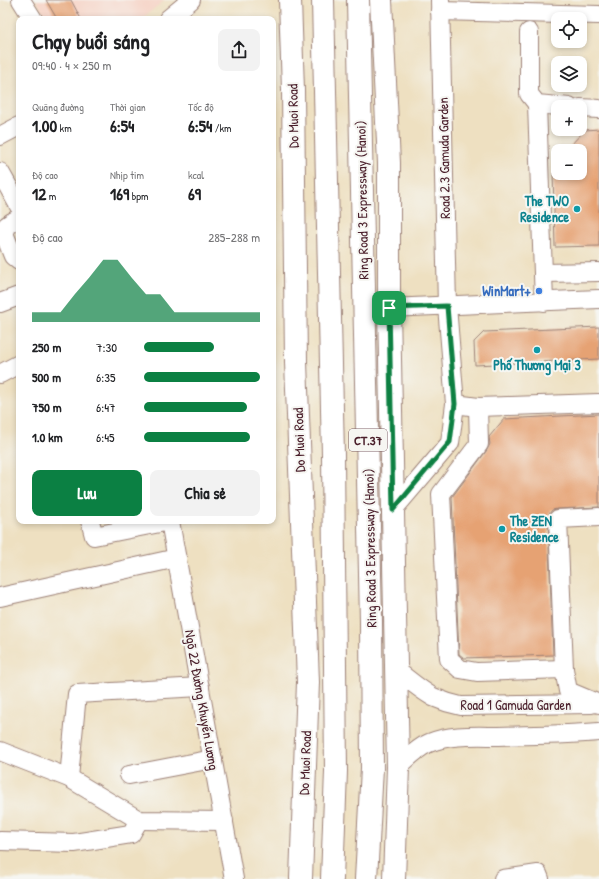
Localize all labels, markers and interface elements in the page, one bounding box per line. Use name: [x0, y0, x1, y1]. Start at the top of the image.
map controls: [551, 12, 587, 180]
button: locate: [551, 12, 587, 48]
text: Chạy buổi sáng: [32, 26, 150, 56]
button: share: [218, 29, 260, 71]
text: 09:40 · 4 × 250 m: [32, 56, 111, 74]
button: layers: [551, 56, 587, 92]
street label: Do Muoi Road: [282, 83, 303, 148]
street label: Road 2.3 Gamuda Garden: [433, 97, 454, 219]
text: Quãng đường: [32, 100, 84, 114]
text: Thời gian: [110, 100, 146, 114]
text: Tốc độ: [188, 100, 214, 114]
button: +: [551, 100, 587, 136]
text: 1.00: [32, 114, 57, 137]
text: 6:54: [110, 114, 134, 137]
text: 6:54: [188, 114, 212, 137]
street label: Ring Road 3 Expressway (Hanoi): [351, 120, 373, 280]
text: km: [57, 121, 72, 135]
text: /km: [212, 121, 232, 135]
button: −: [551, 144, 587, 180]
text: Độ cao: [32, 168, 58, 182]
text: Nhịp tim: [110, 168, 144, 182]
text: kcal: [188, 168, 204, 182]
text: 12: [32, 182, 46, 205]
text: 169: [110, 182, 129, 205]
text: 69: [188, 182, 201, 205]
text: m: [46, 189, 56, 203]
text: bpm: [129, 189, 148, 203]
place label: The TWO Residence: [520, 191, 569, 226]
marker: The TWO Residence: [572, 204, 582, 214]
text: Độ cao: [32, 228, 63, 246]
text: 285–288 m: [208, 228, 260, 246]
place label: WinMart+: [482, 281, 531, 300]
marker: WinMart+: [534, 286, 544, 296]
pin: [372, 291, 406, 325]
icon: arrive: [378, 297, 400, 319]
text: 250 m: [32, 338, 61, 356]
text: 7:30: [96, 338, 117, 356]
marker: Phố Thương Mại 3: [532, 345, 542, 355]
place label: Phố Thương Mại 3: [493, 355, 581, 376]
text: 500 m: [32, 368, 61, 386]
text: 6:35: [96, 368, 116, 386]
text: 750 m: [32, 398, 62, 416]
text: 6:47: [96, 398, 116, 416]
street label: Do Muoi Road: [288, 407, 309, 473]
text: 1.0 km: [32, 428, 63, 446]
text: 6:45: [96, 428, 115, 446]
road number: CT.37: [349, 429, 387, 451]
street label: Ring Road 3 Expressway (Hanoi): [359, 468, 381, 628]
button: Lưu: [32, 470, 142, 516]
button: Chia sẻ: [150, 470, 260, 516]
place label: The ZEN Residence: [509, 511, 559, 546]
marker: The ZEN Residence: [497, 524, 507, 534]
street label: Ngõ 22 Đường Khuyến Lương: [180, 628, 224, 772]
street label: Road 1 Gamuda Garden: [461, 695, 571, 714]
street label: Do Muoi Road: [294, 730, 315, 795]

